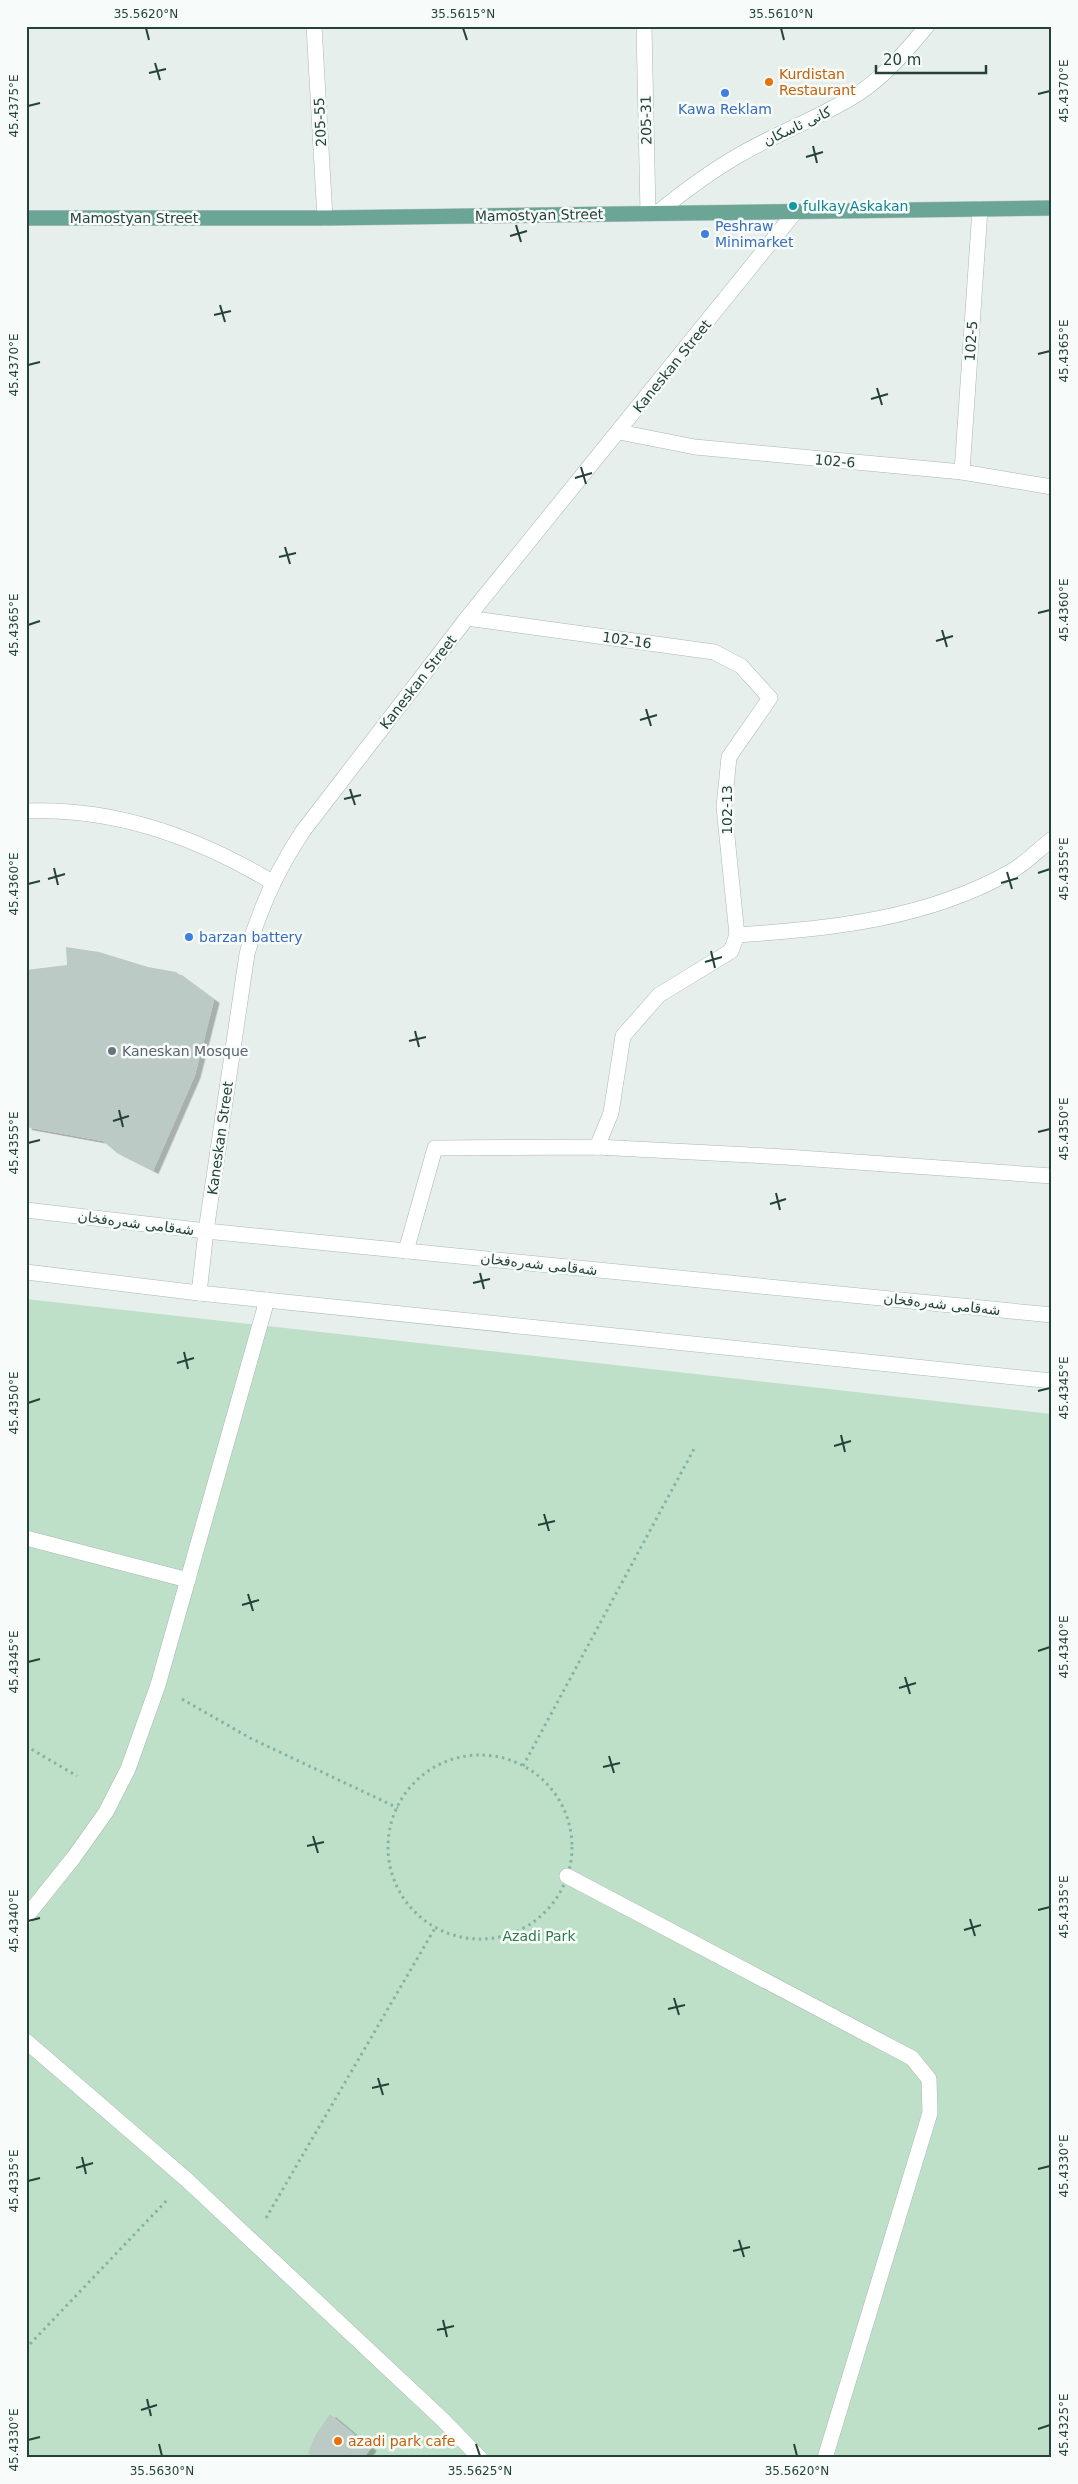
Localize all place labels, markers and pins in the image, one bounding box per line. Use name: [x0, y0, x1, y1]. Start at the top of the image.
place label: Kurdistan Restaurant: [779, 66, 856, 98]
marker: Kurdistan Restaurant: [763, 76, 775, 88]
marker: Kawa Reklam: [719, 87, 731, 99]
place label: Kawa Reklam: [678, 101, 772, 117]
place label: fulkay Askakan: [803, 198, 909, 214]
marker: fulkay Askakan: [787, 200, 799, 212]
place label: Peshraw Minimarket: [715, 218, 794, 250]
marker: Peshraw Minimarket: [699, 228, 711, 240]
place label: barzan battery: [199, 929, 303, 945]
marker: barzan battery: [183, 931, 195, 943]
place label: Kaneskan Mosque: [122, 1043, 248, 1059]
marker: Kaneskan Mosque: [106, 1045, 118, 1057]
place label: azadi park cafe: [348, 2433, 455, 2449]
marker: azadi park cafe: [332, 2435, 344, 2447]

